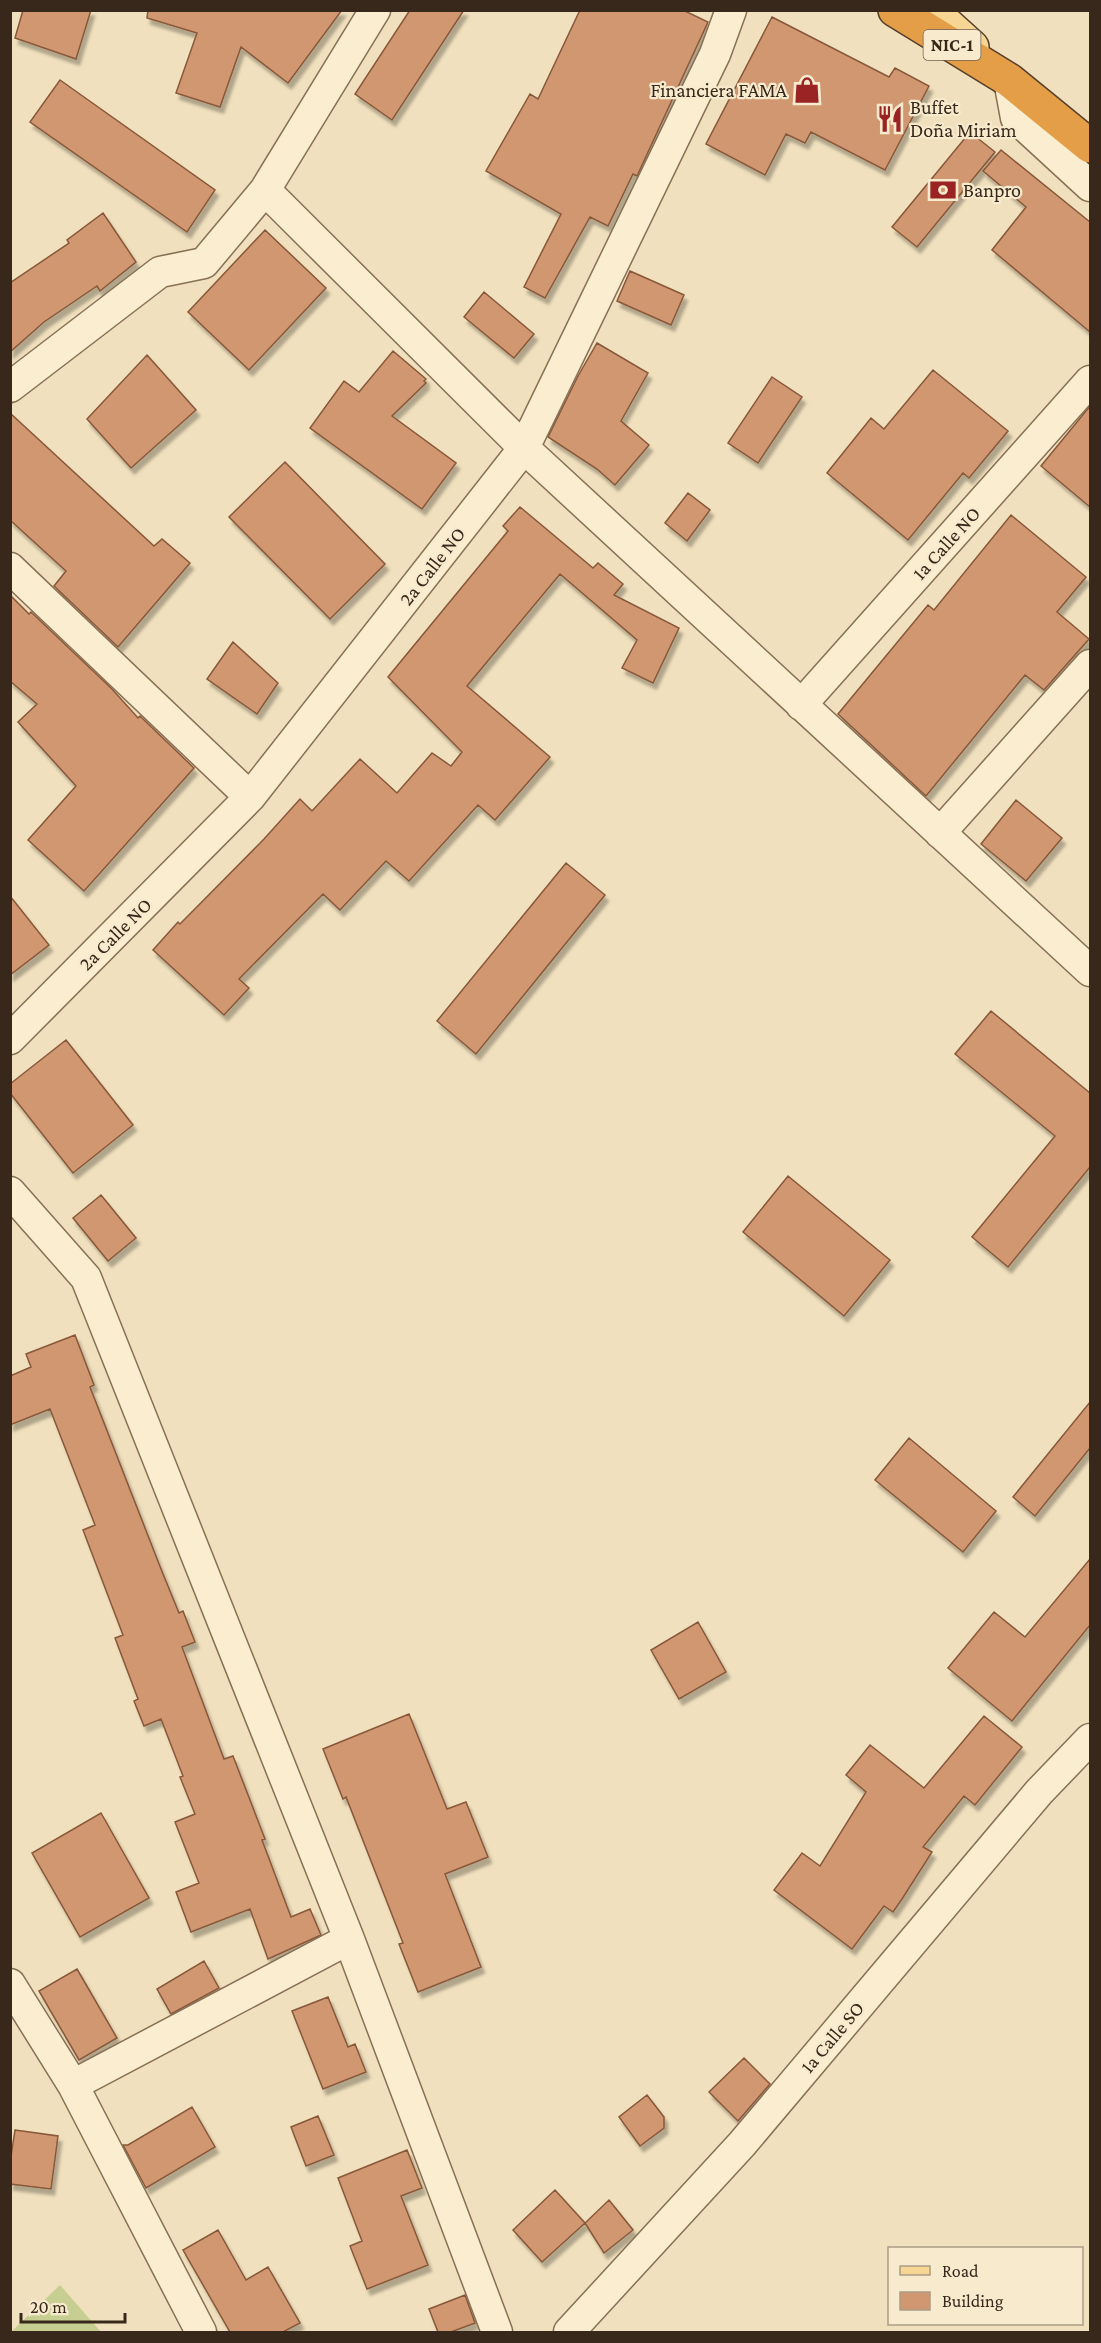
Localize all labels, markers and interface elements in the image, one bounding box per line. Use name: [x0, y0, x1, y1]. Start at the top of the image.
road number: NIC-1: [924, 30, 980, 60]
shop icon: Financiera FAMA: [792, 75, 822, 105]
place label: Financiera FAMA: [650, 79, 788, 101]
place label: Buffet Doña Miriam: [910, 96, 1017, 141]
restaurant icon: Buffet Doña Miriam: [875, 104, 905, 134]
bank icon: Banpro: [928, 175, 958, 205]
place label: Banpro: [963, 179, 1021, 202]
street label: 1a Calle NO: [908, 502, 984, 584]
street label: 2a Calle NO: [395, 523, 469, 609]
street label: 2a Calle NO: [74, 893, 156, 975]
street label: 1a Calle SO: [796, 1997, 868, 2077]
legend: [888, 2247, 1083, 2325]
text: Road: [942, 2261, 979, 2281]
scale bar: [21, 2286, 124, 2324]
text: Building: [942, 2291, 1004, 2311]
text: 20 m: [30, 2297, 67, 2317]

